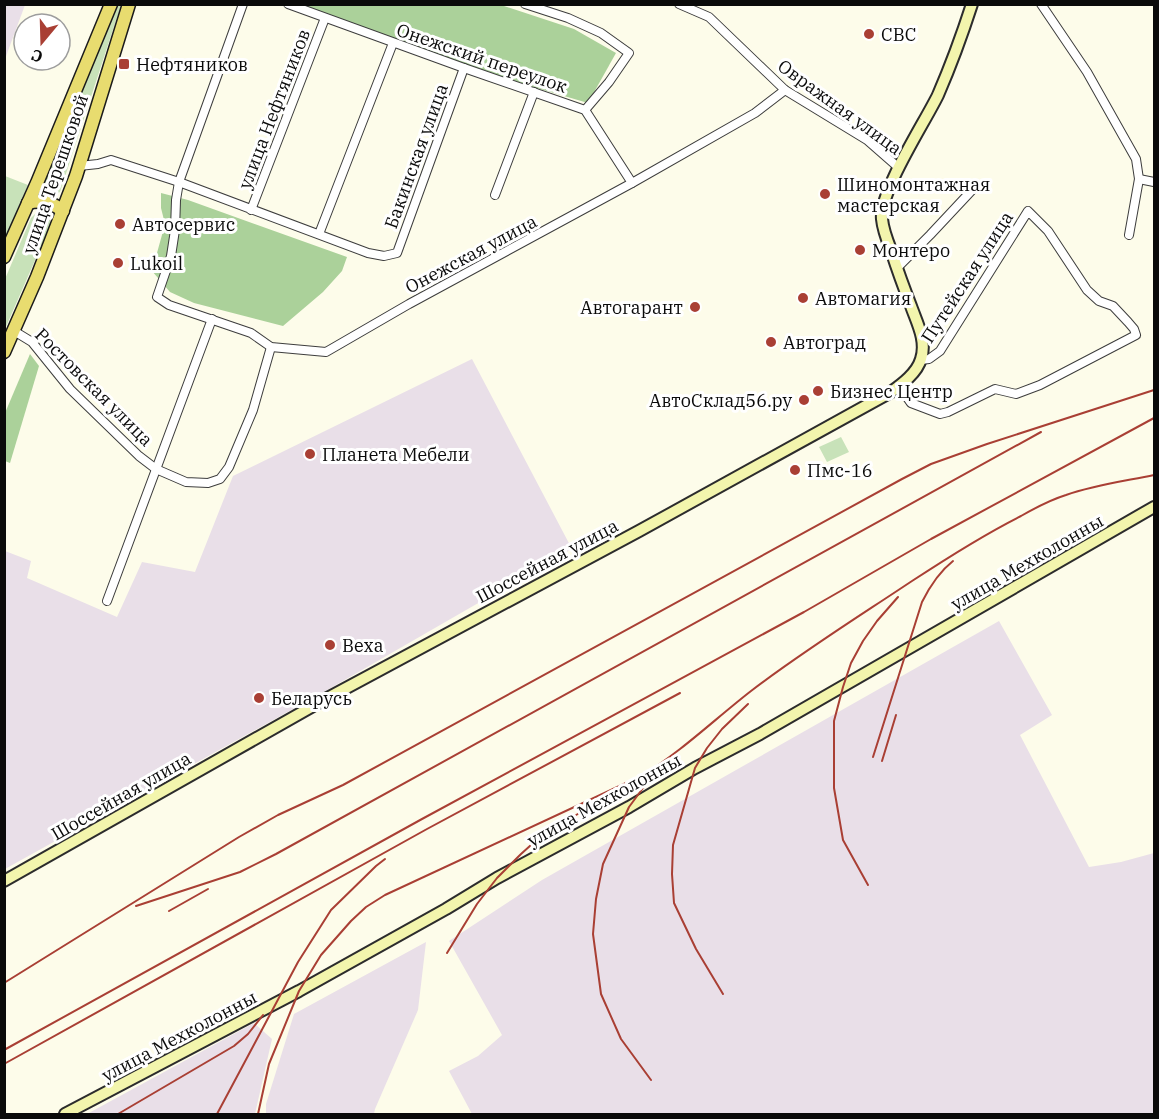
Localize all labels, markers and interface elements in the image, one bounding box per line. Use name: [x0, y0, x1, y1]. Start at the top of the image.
north arrow: [12, 12, 72, 72]
street label: Онежский переулок: [394, 18, 571, 98]
place label: СВС: [881, 23, 916, 46]
street label: улица Нефтяников: [233, 26, 315, 192]
marker: СВС: [862, 27, 876, 41]
text: С: [29, 45, 45, 67]
place label: Нефтяников: [136, 53, 248, 76]
street label: Овражная улица: [773, 54, 907, 160]
marker: Нефтяников: [117, 57, 131, 71]
street label: Бакинская улица: [379, 80, 453, 232]
street label: улица Терешковой: [17, 91, 93, 257]
place label: Шиномонтажная мастерская: [837, 173, 990, 217]
marker: Шиномонтажная мастерская: [818, 187, 832, 201]
street label: Путейская улица: [916, 207, 1018, 347]
street label: Онежская улица: [401, 210, 541, 298]
place label: Автосервис: [132, 213, 235, 236]
marker: Автосервис: [113, 217, 127, 231]
place label: Монтеро: [872, 239, 950, 262]
marker: Монтеро: [853, 243, 867, 257]
place label: Lukoil: [130, 252, 183, 275]
marker: Lukoil: [111, 256, 125, 270]
place label: Автомагия: [815, 287, 911, 310]
marker: Автомагия: [796, 291, 810, 305]
place label: Автогарант: [580, 296, 683, 319]
marker: Автогарант: [688, 300, 702, 314]
street label: Ростовская улица: [30, 323, 158, 451]
place label: Автоград: [783, 331, 866, 354]
marker: Автоград: [764, 335, 778, 349]
place label: Бизнес Центр: [830, 380, 953, 403]
marker: Бизнес Центр: [811, 384, 825, 398]
place label: АвтоСклад56.ру: [649, 389, 792, 412]
marker: АвтоСклад56.ру: [797, 393, 811, 407]
place label: Планета Мебели: [322, 443, 470, 466]
marker: Планета Мебели: [303, 447, 317, 461]
place label: Пмс-16: [807, 459, 873, 482]
marker: Пмс-16: [788, 463, 802, 477]
street label: улица Мехколонны: [947, 509, 1107, 615]
street label: Шоссейная улица: [472, 514, 622, 608]
place label: Веха: [342, 634, 384, 657]
marker: Веха: [323, 638, 337, 652]
place label: Беларусь: [271, 687, 352, 710]
marker: Беларусь: [252, 691, 266, 705]
street label: Шоссейная улица: [47, 747, 195, 845]
street label: улица Мехколонны: [523, 748, 685, 852]
street label: улица Мехколонны: [97, 985, 261, 1087]

